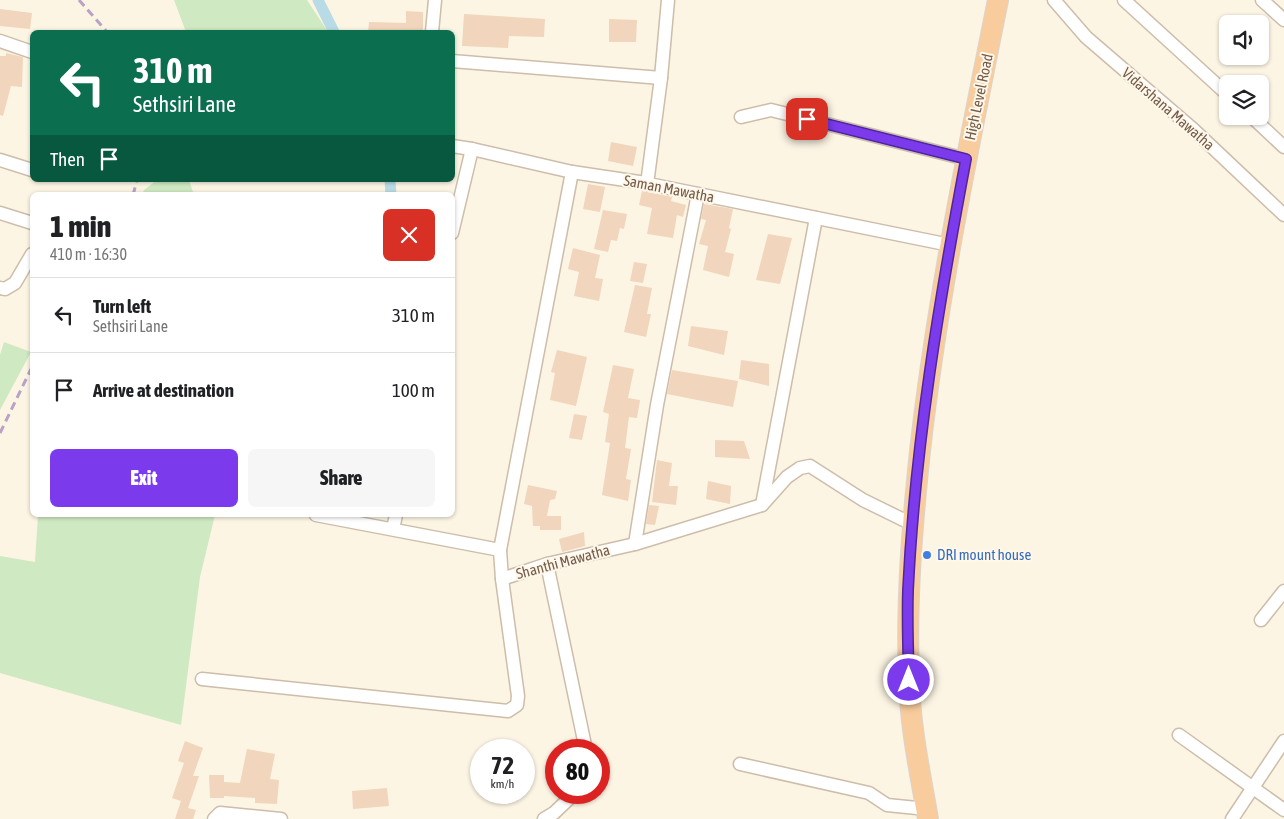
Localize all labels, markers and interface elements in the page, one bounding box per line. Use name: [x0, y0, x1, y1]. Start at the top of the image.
map controls: [1219, 15, 1269, 125]
button: sound: [1219, 15, 1269, 65]
icon: left: [50, 50, 115, 115]
text: 310 m: [133, 50, 212, 90]
street label: High Level Road: [961, 52, 996, 142]
street label: Vidarshana Mawatha: [1119, 64, 1218, 153]
button: layers: [1219, 75, 1269, 125]
text: Sethsiri Lane: [133, 91, 236, 117]
pin: [786, 98, 828, 140]
icon: arrive: [793, 105, 821, 133]
icon: arrive: [95, 145, 123, 173]
text: Then: [50, 148, 85, 170]
street label: Saman Mawatha: [622, 171, 716, 206]
text: 1 min: [50, 209, 111, 243]
button: close: [383, 209, 435, 261]
text: 410 m · 16:30: [50, 245, 127, 263]
text: Turn left: [93, 295, 151, 317]
icon: left: [50, 301, 78, 329]
text: 310 m: [392, 304, 435, 326]
text: Sethsiri Lane: [93, 317, 168, 335]
icon: arrive: [50, 376, 78, 404]
text: Arrive at destination: [93, 379, 234, 401]
text: 100 m: [392, 379, 435, 401]
button: Exit: [50, 449, 238, 507]
button: Share: [248, 449, 435, 507]
street label: Shanthi Mawatha: [514, 541, 612, 582]
place label: DRI mount house: [937, 546, 1031, 563]
marker: DRI mount house: [921, 549, 933, 561]
position arrow: [882, 653, 934, 705]
speed limit sign: 80: [545, 739, 610, 804]
text: 72: [491, 751, 514, 779]
text: km/h: [491, 777, 514, 791]

